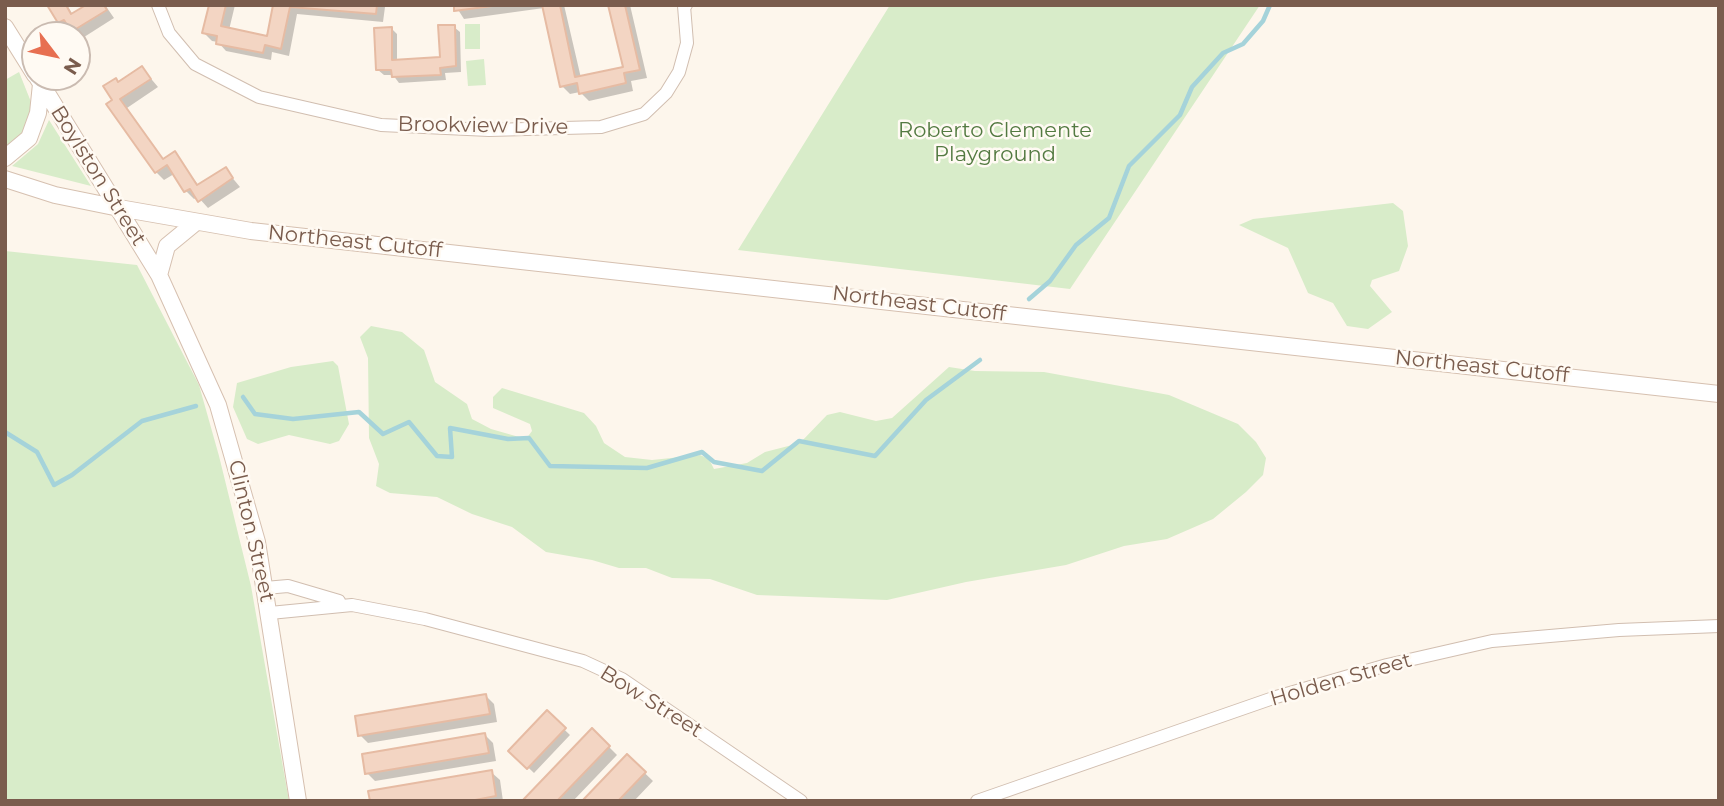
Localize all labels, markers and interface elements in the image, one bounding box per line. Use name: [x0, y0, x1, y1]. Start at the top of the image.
north arrow: [21, 21, 91, 91]
text: N: [59, 54, 86, 79]
street label: Boylston Street: [45, 101, 151, 251]
street label: Brookview Drive: [397, 112, 569, 140]
park label: Roberto Clemente Playground: [898, 118, 1092, 168]
street label: Northeast Cutoff: [267, 220, 443, 264]
street label: Northeast Cutoff: [831, 281, 1007, 327]
street label: Northeast Cutoff: [1394, 345, 1570, 389]
street label: Clinton Street: [222, 458, 280, 604]
street label: Holden Street: [1267, 648, 1415, 712]
street label: Bow Street: [595, 661, 707, 743]

